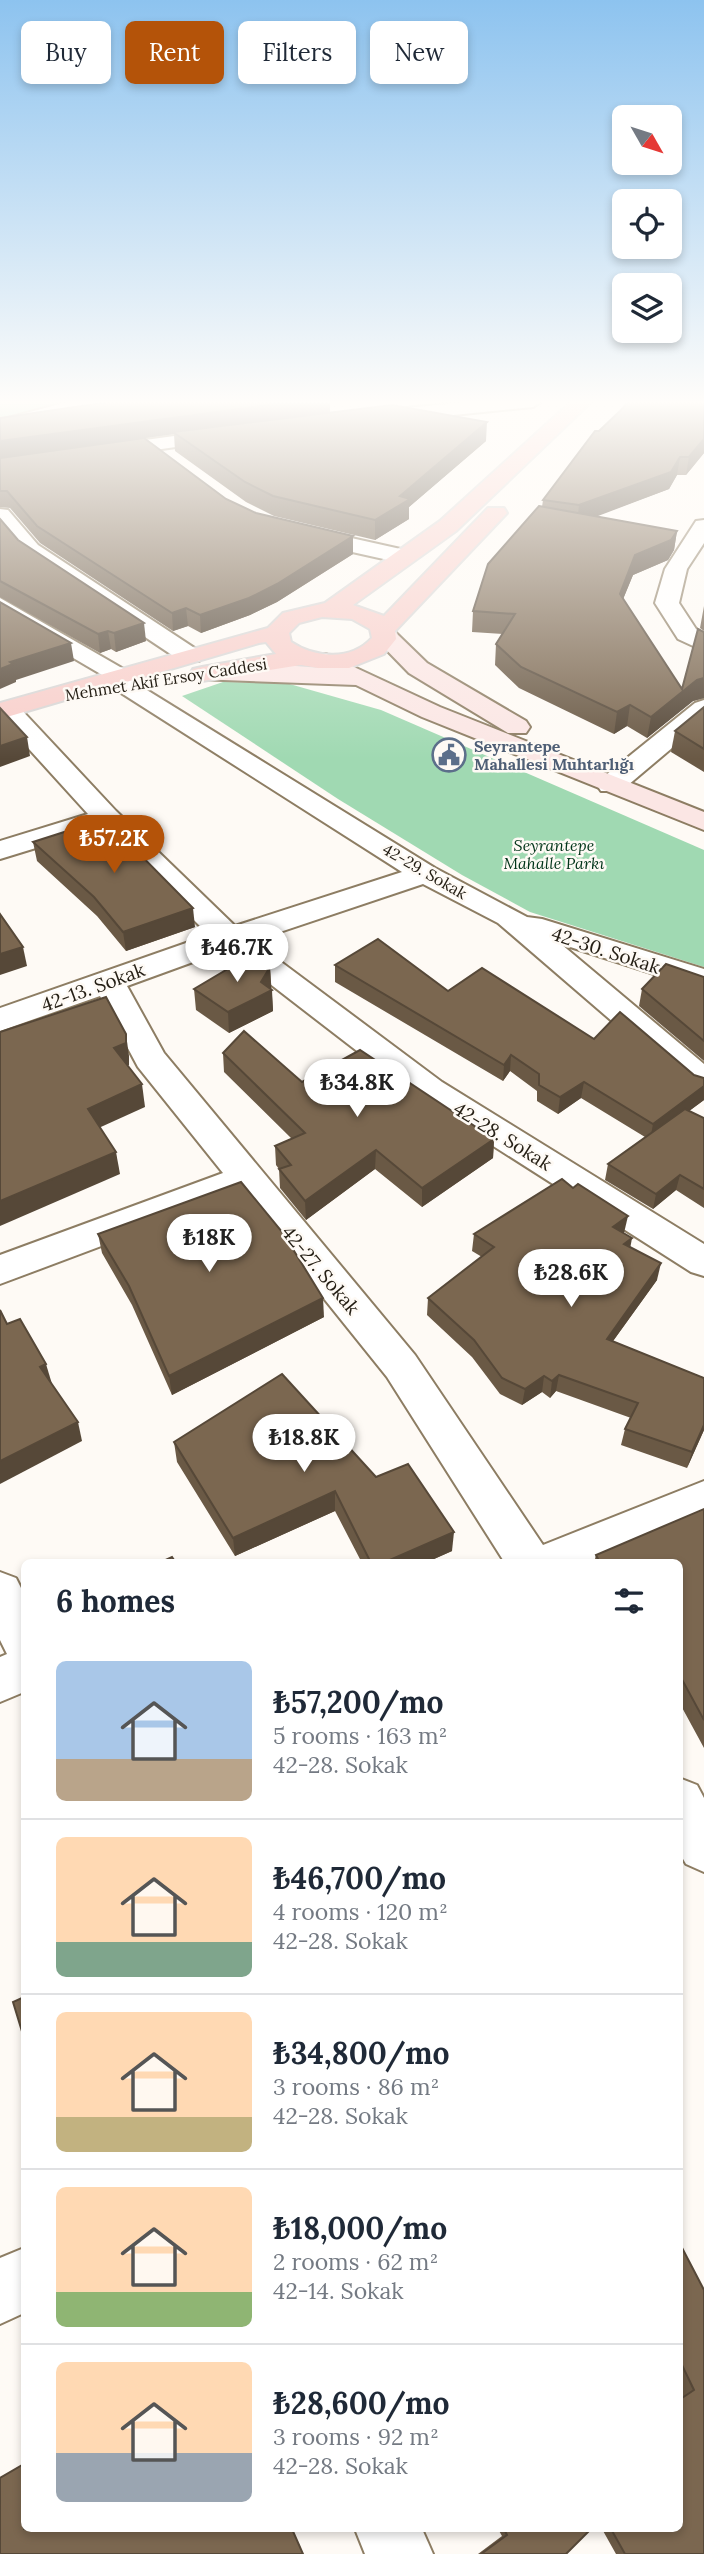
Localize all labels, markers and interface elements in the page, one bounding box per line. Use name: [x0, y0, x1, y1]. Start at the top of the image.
chip: Buy: [21, 21, 111, 84]
chip: Rent: [125, 21, 224, 84]
chip: Filters: [238, 21, 356, 84]
chip: New: [370, 21, 468, 84]
north arrow: [612, 105, 682, 175]
map controls: [612, 105, 682, 343]
button: locate: [612, 189, 682, 259]
button: layers: [612, 273, 682, 343]
street label: Mehmet Akif Ersoy Caddesi: [64, 653, 268, 705]
public building icon: Seyrantepe Mahallesi Muhtarlığı: [430, 736, 468, 774]
place label: Seyrantepe Mahallesi Muhtarlığı: [474, 736, 634, 774]
pin: ₺57.2K: [57, 816, 171, 875]
text: ₺57.2K: [79, 823, 149, 852]
park label: Seyrantepe Mahalle Parkı: [504, 835, 604, 873]
street label: 42-29. Sokak: [379, 839, 471, 903]
street label: 42-30. Sokak: [549, 921, 664, 979]
pin: ₺46.7K: [180, 925, 294, 984]
text: ₺46.7K: [201, 932, 273, 961]
street label: 42-13. Sokak: [38, 957, 149, 1017]
pin: ₺34.8K: [300, 1060, 414, 1119]
text: ₺34.8K: [320, 1067, 394, 1096]
street label: 42-28. Sokak: [449, 1096, 557, 1176]
pin: ₺18K: [168, 1214, 250, 1274]
street label: 42-27. Sokak: [277, 1221, 366, 1320]
text: ₺18K: [183, 1222, 235, 1251]
pin: ₺28.6K: [514, 1250, 628, 1309]
text: ₺28.6K: [534, 1257, 608, 1286]
pin: ₺18.8K: [247, 1414, 361, 1474]
text: ₺18.8K: [268, 1422, 340, 1451]
text: 6 homes: [56, 1582, 175, 1620]
icon: filters: [610, 1582, 648, 1620]
text: ₺57,200/mo: [273, 1683, 444, 1721]
icon: home: [112, 1689, 196, 1773]
text: 5 rooms · 163 m²: [273, 1721, 447, 1750]
text: 42-28. Sokak: [273, 1750, 408, 1779]
text: ₺46,700/mo: [273, 1859, 446, 1897]
icon: home: [112, 1865, 196, 1949]
text: 4 rooms · 120 m²: [273, 1897, 448, 1926]
text: 42-28. Sokak: [273, 1926, 408, 1955]
text: ₺34,800/mo: [273, 2034, 450, 2072]
icon: home: [112, 2040, 196, 2124]
text: 3 rooms · 86 m²: [273, 2072, 439, 2101]
text: 42-28. Sokak: [273, 2101, 408, 2130]
text: ₺18,000/mo: [273, 2209, 447, 2247]
icon: home: [112, 2215, 196, 2299]
text: 2 rooms · 62 m²: [273, 2247, 438, 2276]
text: 42-14. Sokak: [273, 2276, 404, 2305]
text: ₺28,600/mo: [273, 2384, 450, 2422]
icon: home: [112, 2390, 196, 2474]
text: 3 rooms · 92 m²: [273, 2422, 439, 2451]
text: 42-28. Sokak: [273, 2451, 408, 2480]

